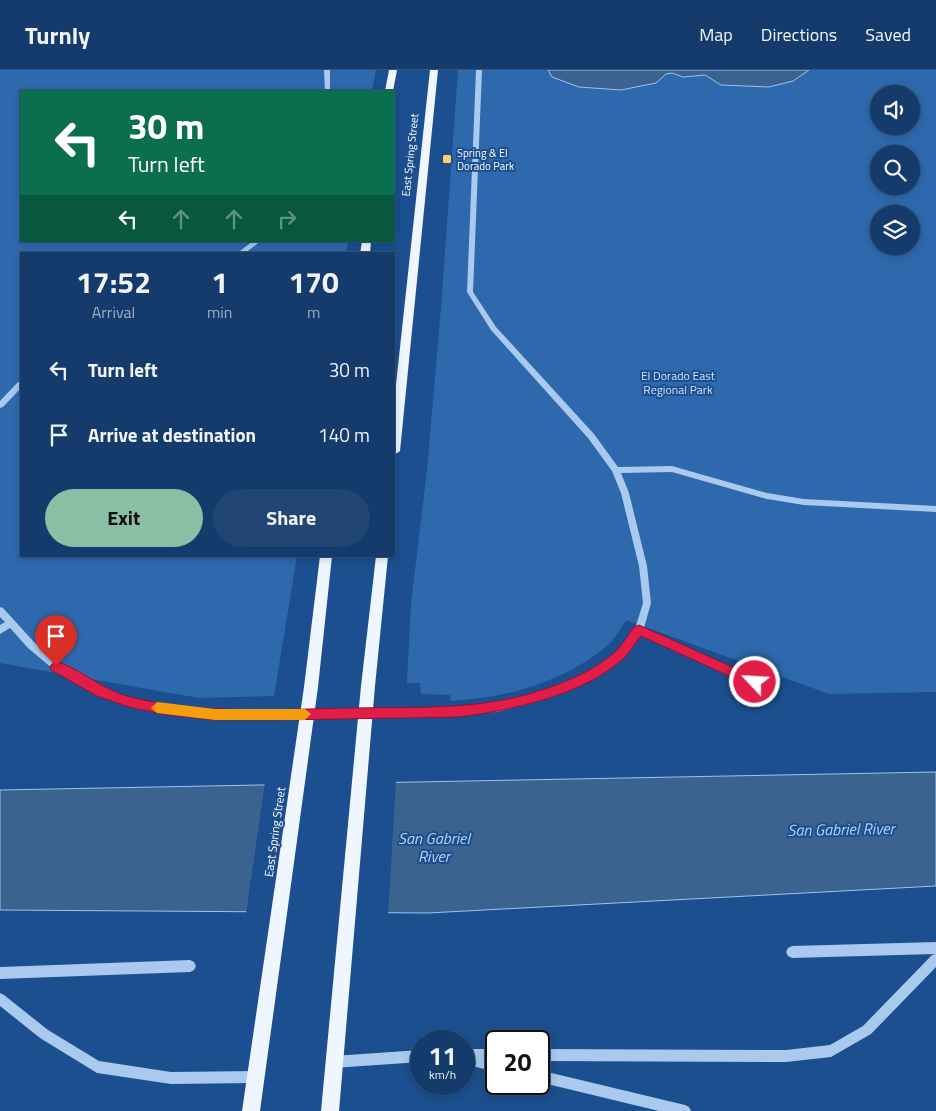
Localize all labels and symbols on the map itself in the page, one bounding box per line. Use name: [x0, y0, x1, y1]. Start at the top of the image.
street label: East Spring Street: [398, 113, 422, 197]
place label: Spring & El Dorado Park: [457, 145, 515, 174]
marker: Spring & El Dorado Park: [441, 153, 453, 165]
park label: El Dorado East Regional Park: [641, 366, 716, 399]
pin: [35, 615, 77, 666]
position arrow: [728, 655, 780, 707]
street label: East Spring Street: [259, 785, 290, 878]
water label: San Gabriel River: [787, 816, 897, 842]
water label: San Gabriel River: [398, 826, 471, 868]
speed limit sign: 20: [485, 1030, 550, 1095]

